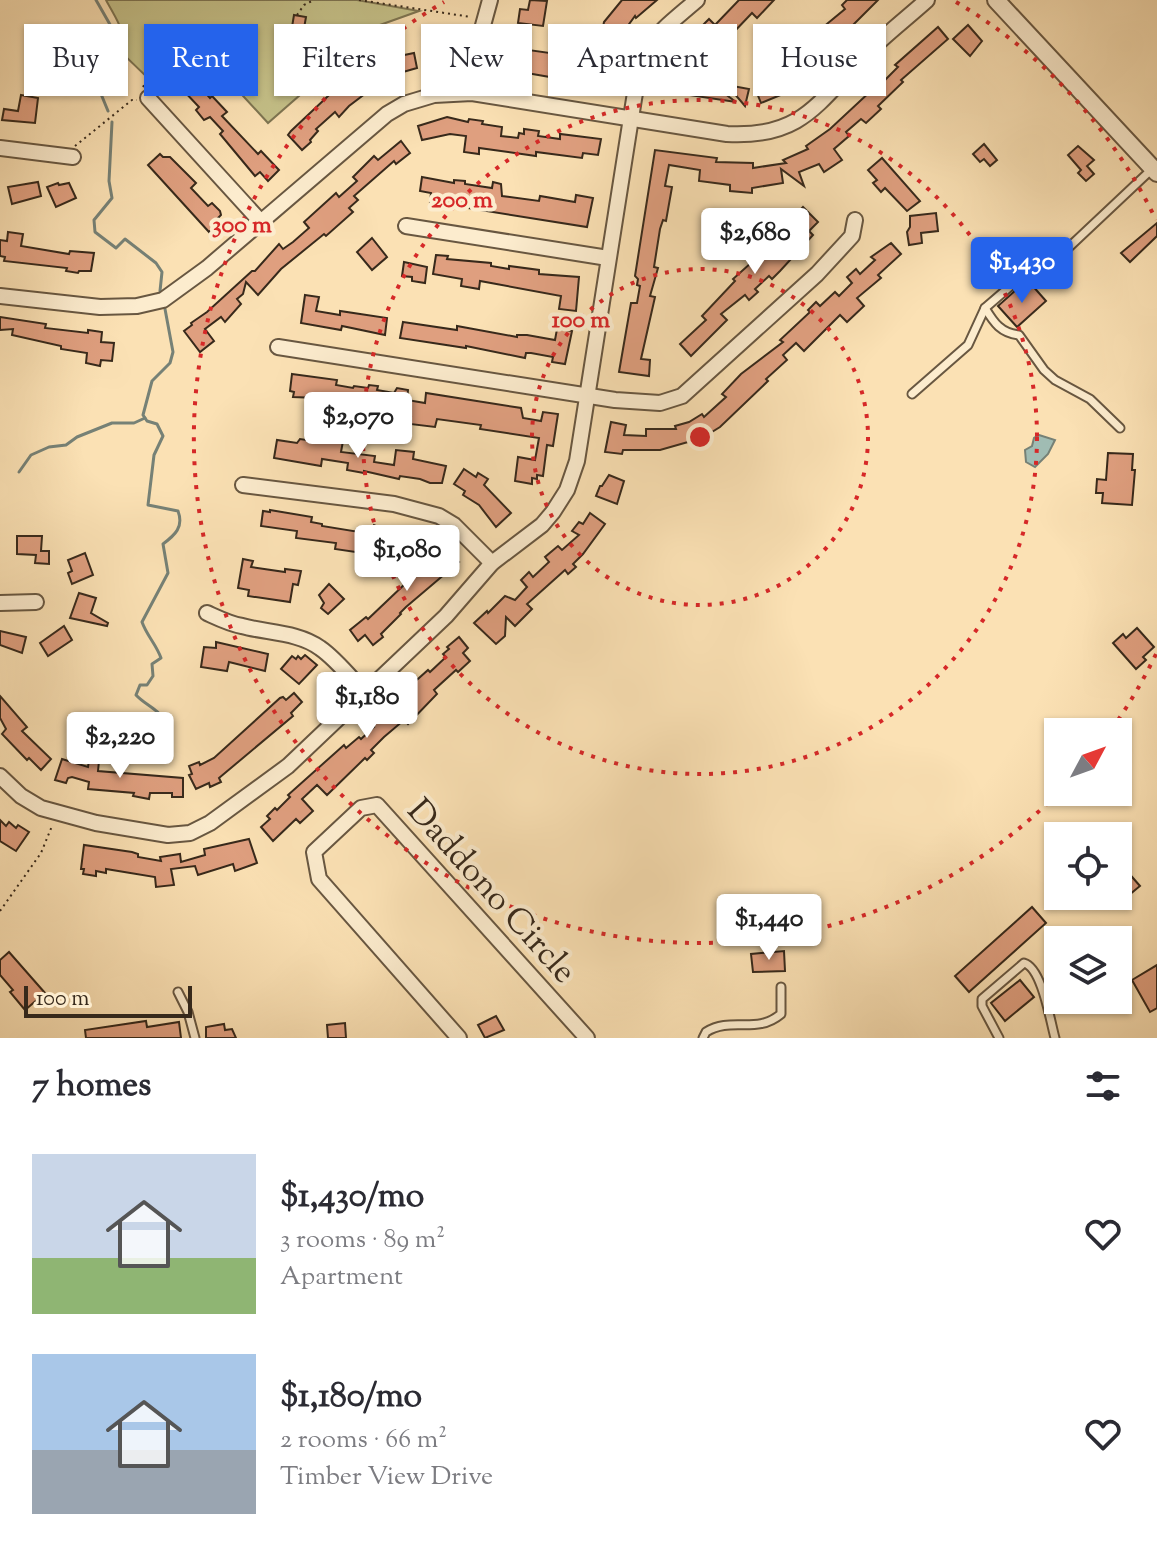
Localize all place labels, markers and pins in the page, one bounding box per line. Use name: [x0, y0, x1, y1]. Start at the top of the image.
pin: $2,680: [690, 208, 820, 276]
pin: $1,430: [957, 237, 1087, 305]
pin: $2,070: [293, 392, 423, 460]
centre of rings: [686, 423, 714, 451]
pin: $1,080: [342, 525, 472, 593]
pin: $1,180: [302, 672, 432, 740]
pin: $2,220: [55, 712, 185, 780]
pin: $1,440: [704, 894, 834, 962]

